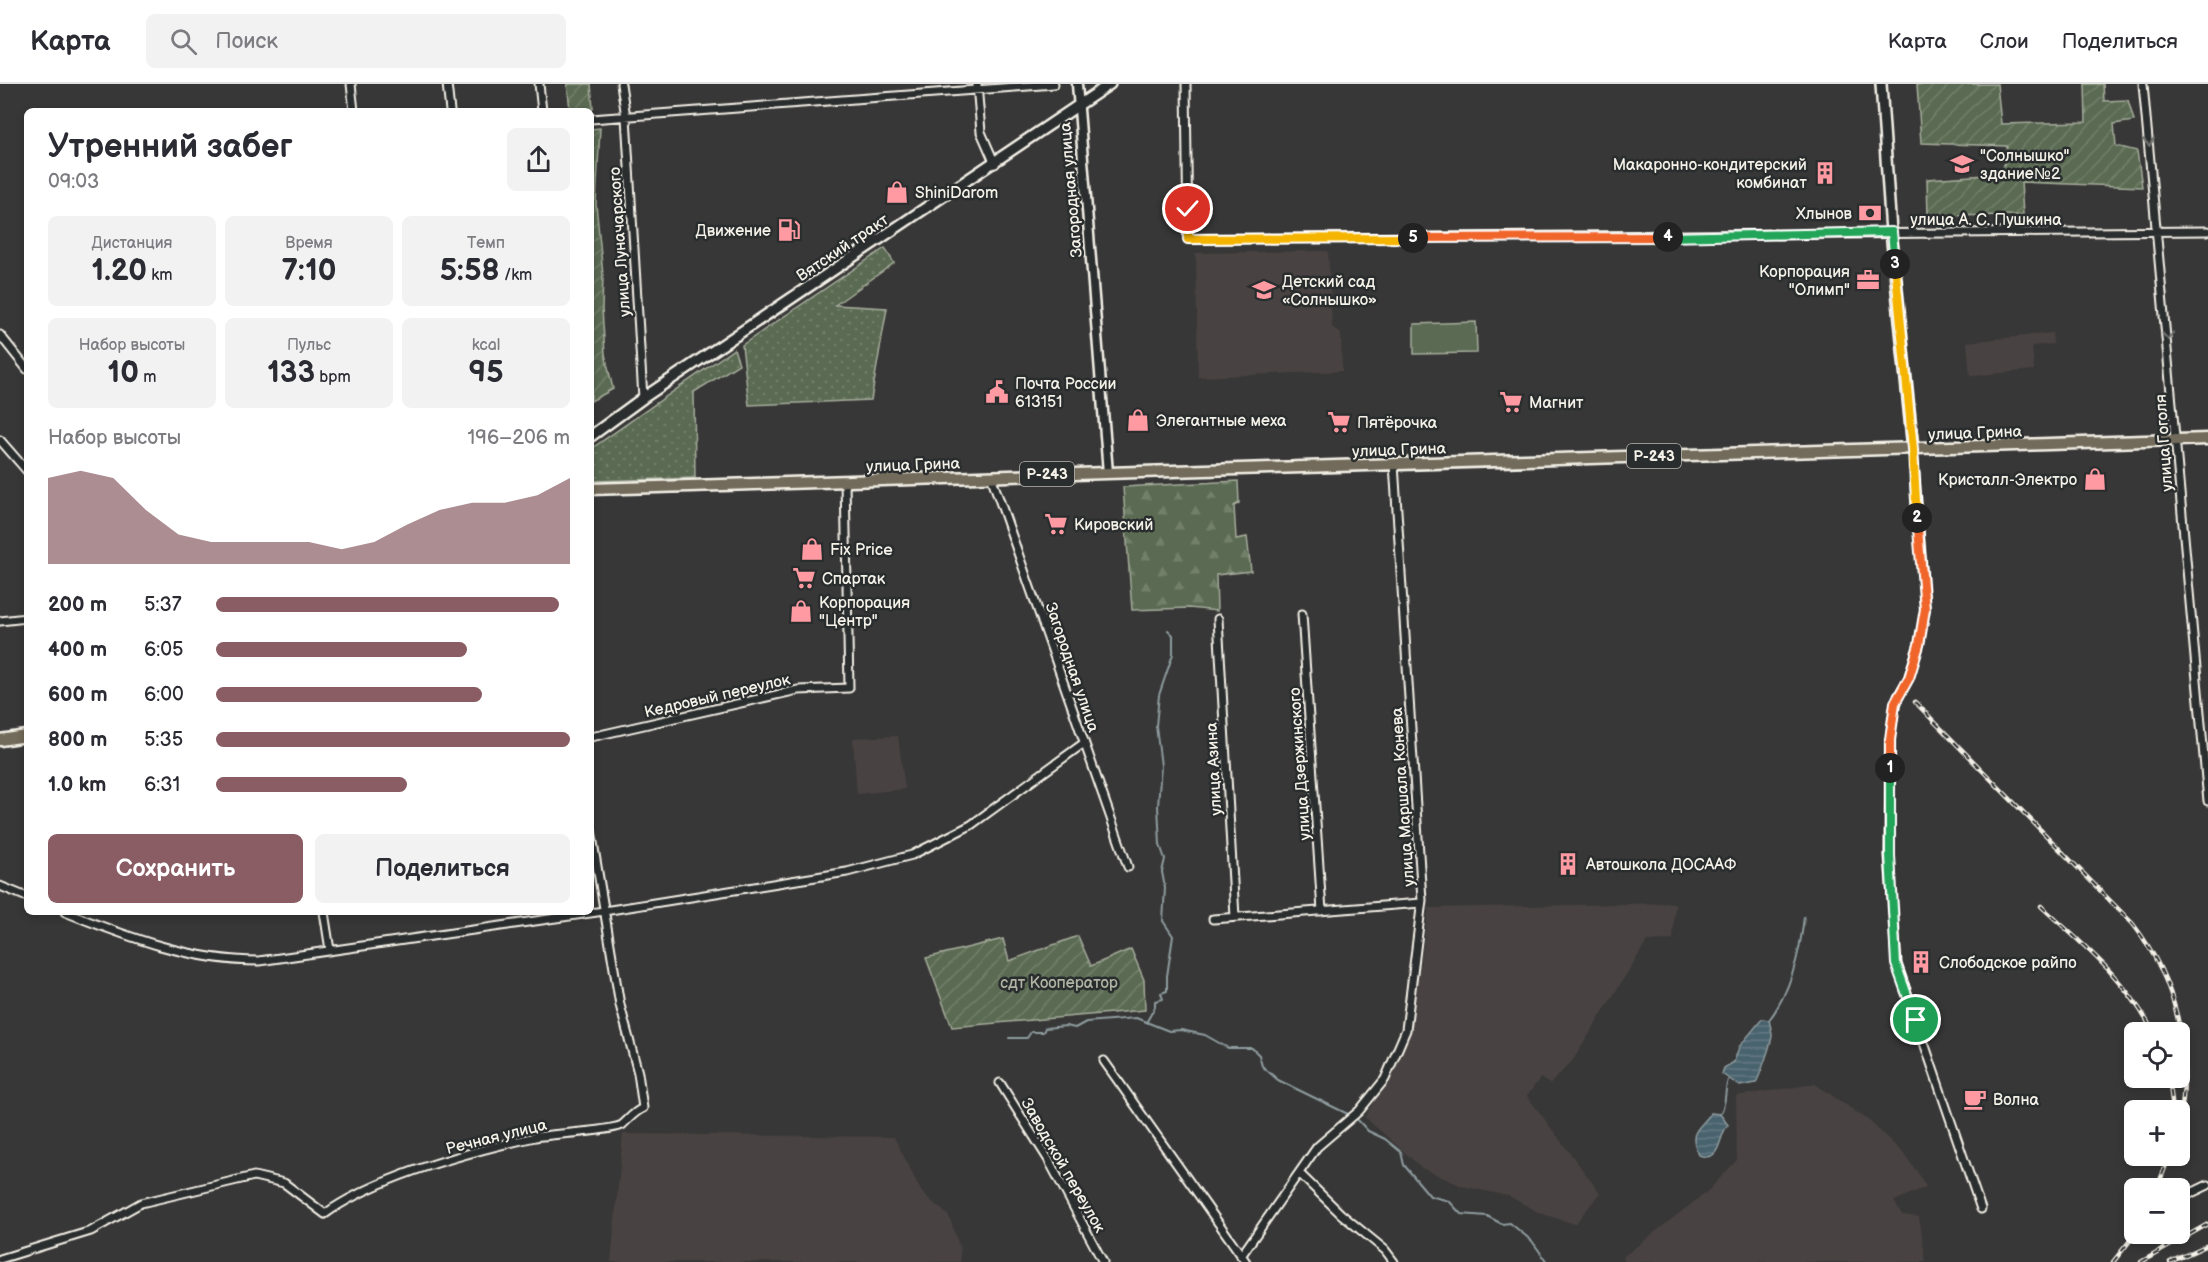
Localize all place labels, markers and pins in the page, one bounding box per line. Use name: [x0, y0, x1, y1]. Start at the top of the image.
place label: "Солнышко" здание№2: [1980, 147, 2070, 184]
school or university icon: "Солнышко" здание№2: [1949, 151, 1975, 177]
place label: Макаронно-кондитерский комбинат: [1613, 156, 1808, 193]
building icon: Макаронно-кондитерский комбинат: [1812, 160, 1838, 186]
shop icon: ShiniDarom: [884, 179, 910, 205]
pin: [1162, 183, 1213, 234]
place label: ShiniDarom: [915, 184, 998, 203]
bank icon: Хлынов: [1857, 200, 1883, 226]
place label: Хлынов: [1796, 205, 1853, 224]
fuel station icon: Движение: [776, 217, 802, 243]
place label: Движение: [695, 222, 771, 241]
pin: 4: [1653, 222, 1683, 252]
pin: 5: [1398, 223, 1428, 253]
pin: 3: [1880, 249, 1910, 279]
place label: Корпорация "Олимп": [1759, 263, 1850, 300]
office icon: Корпорация "Олимп": [1855, 267, 1881, 293]
place label: Детский сад «Солнышко»: [1282, 273, 1377, 310]
school or university icon: Детский сад «Солнышко»: [1251, 277, 1277, 303]
place label: Почта России 613151: [1015, 375, 1117, 412]
public building icon: Почта России 613151: [984, 379, 1010, 405]
supermarket icon: Магнит: [1498, 389, 1524, 415]
place label: Магнит: [1529, 394, 1584, 413]
shop icon: Элегантные меха: [1125, 407, 1151, 433]
supermarket icon: Пятёрочка: [1326, 409, 1352, 435]
place label: Элегантные меха: [1156, 412, 1287, 431]
place label: Пятёрочка: [1357, 414, 1438, 433]
shop icon: Кристалл-Электро: [2082, 466, 2108, 492]
place label: Кристалл-Электро: [1938, 471, 2077, 490]
pin: 2: [1902, 503, 1932, 533]
supermarket icon: Кировский: [1043, 511, 1069, 537]
place label: Кировский: [1074, 516, 1153, 535]
shop icon: Fix Price: [799, 536, 825, 562]
place label: Fix Price: [830, 541, 893, 560]
supermarket icon: Спартак: [791, 565, 817, 591]
place label: Спартак: [822, 570, 886, 589]
place label: Корпорация "Центр": [819, 594, 910, 631]
shop icon: Корпорация "Центр": [788, 598, 814, 624]
pin: 1: [1875, 753, 1905, 783]
building icon: Автошкола ДОСААФ: [1555, 851, 1581, 877]
place label: Автошкола ДОСААФ: [1585, 856, 1736, 875]
building icon: Слободское райпо: [1908, 949, 1934, 975]
place label: Слободское райпо: [1939, 954, 2077, 973]
pin: [1890, 994, 1941, 1045]
cafe icon: Волна: [1962, 1086, 1988, 1112]
place label: Волна: [1993, 1091, 2039, 1110]

